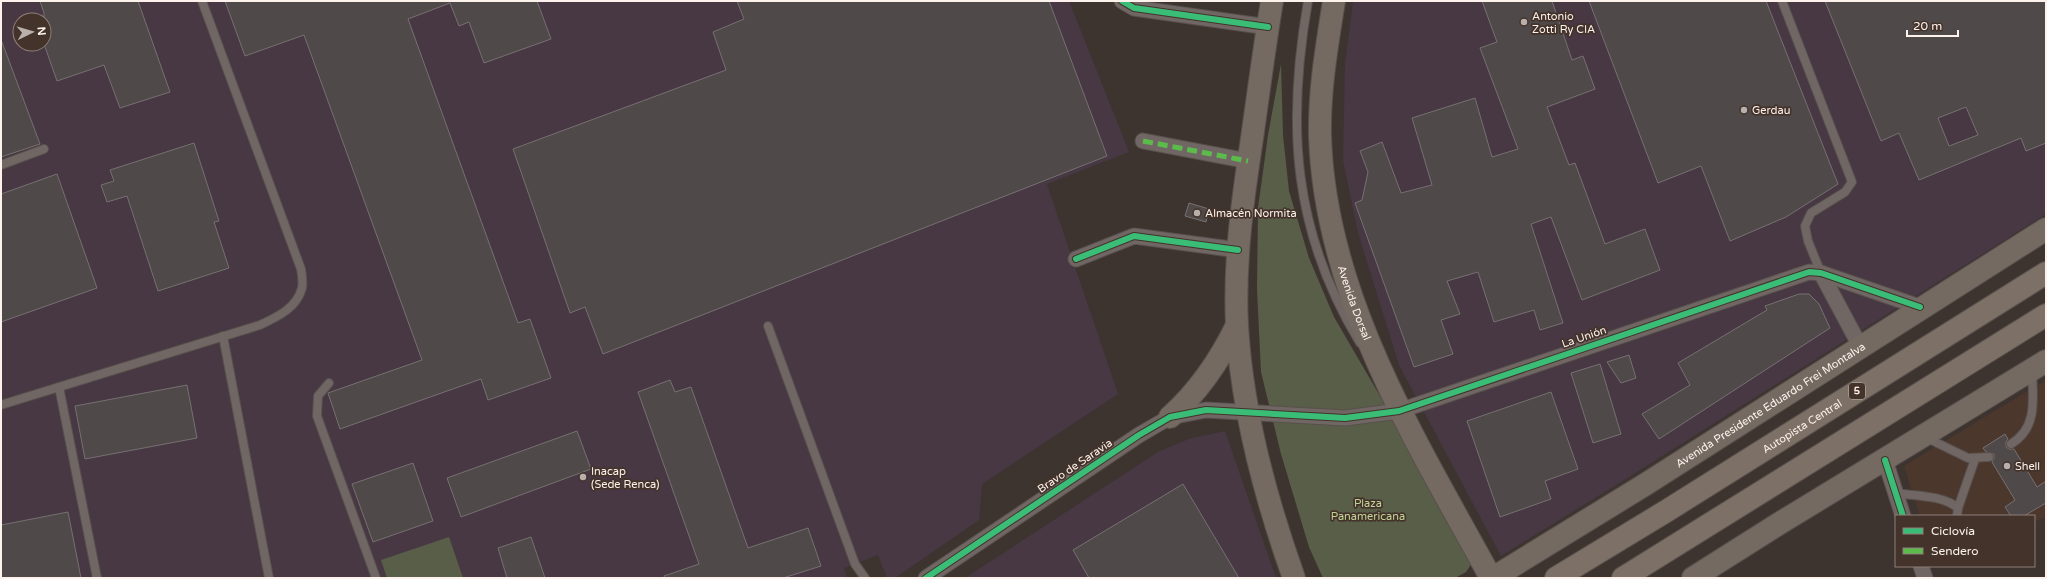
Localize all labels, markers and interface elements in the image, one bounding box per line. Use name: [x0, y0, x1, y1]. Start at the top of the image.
place label: Antonio Zotti Ry CIA: [1532, 10, 1595, 36]
north arrow: [12, 12, 52, 52]
scale bar: [1907, 12, 1958, 38]
marker: Antonio Zotti Ry CIA: [1519, 17, 1529, 27]
text: 20 m: [1913, 19, 1942, 33]
text: N: [35, 26, 48, 36]
place label: Gerdau: [1752, 104, 1790, 117]
marker: Gerdau: [1739, 105, 1749, 115]
place label: Almacén Normita: [1205, 207, 1297, 220]
marker: Almacén Normita: [1192, 208, 1202, 218]
street label: Avenida Dorsal: [1335, 264, 1374, 342]
street label: La Unión: [1560, 323, 1608, 351]
street label: Avenida Presidente Eduardo Frei Montalva: [1673, 339, 1868, 470]
road number: 5: [1849, 383, 1865, 399]
street label: Autopista Central: [1760, 396, 1844, 456]
street label: Bravo de Saravia: [1035, 436, 1115, 496]
place label: Shell: [2015, 460, 2040, 473]
marker: Shell: [2002, 461, 2012, 471]
place label: Inacap (Sede Renca): [591, 465, 659, 491]
marker: Inacap (Sede Renca): [578, 472, 588, 482]
park label: Plaza Panamericana: [1331, 497, 1405, 523]
legend: [1895, 515, 2035, 567]
text: Ciclovía: [1931, 524, 1975, 538]
text: Sendero: [1931, 544, 1979, 558]

